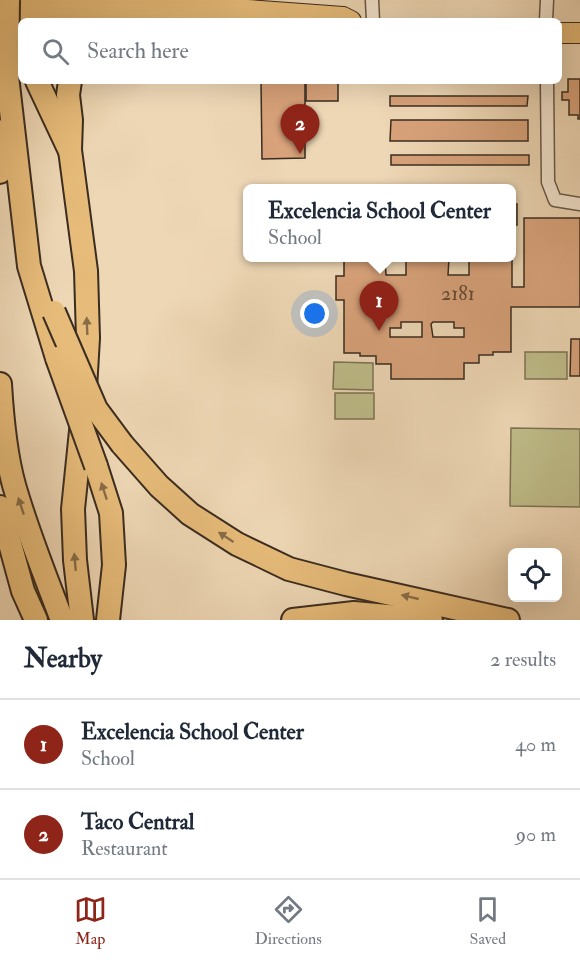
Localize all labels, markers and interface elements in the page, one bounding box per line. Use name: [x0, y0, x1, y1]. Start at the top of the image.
search box: [18, 18, 562, 84]
icon: search: [39, 35, 72, 68]
text: Search here: [87, 37, 189, 65]
pin: 2: [280, 104, 320, 154]
popup: [243, 184, 516, 262]
text: Excelencia School Center: [268, 197, 491, 225]
text: School: [268, 225, 322, 250]
house number: 2181: [441, 281, 475, 306]
pin: 1: [360, 282, 398, 331]
your location: [300, 299, 329, 328]
one-way arrow: [83, 316, 92, 335]
one-way arrow: [99, 482, 108, 500]
one-way arrow: [16, 497, 25, 515]
one-way arrow: [218, 531, 234, 542]
map controls: [508, 548, 562, 602]
button: locate: [508, 548, 562, 602]
one-way arrow: [71, 552, 80, 571]
one-way arrow: [401, 591, 419, 601]
text: Nearby: [24, 643, 102, 675]
text: 2 results: [490, 647, 556, 672]
text: Excelencia School Center: [81, 718, 304, 746]
text: 1: [40, 732, 47, 757]
text: 40 m: [515, 732, 556, 757]
text: School: [81, 746, 135, 771]
text: Taco Central: [81, 808, 194, 836]
text: 2: [38, 822, 49, 847]
text: 90 m: [516, 822, 556, 847]
text: Restaurant: [81, 836, 168, 861]
tab: Map: [74, 893, 107, 949]
tab: Directions: [255, 893, 322, 949]
tab: Saved: [470, 893, 506, 949]

